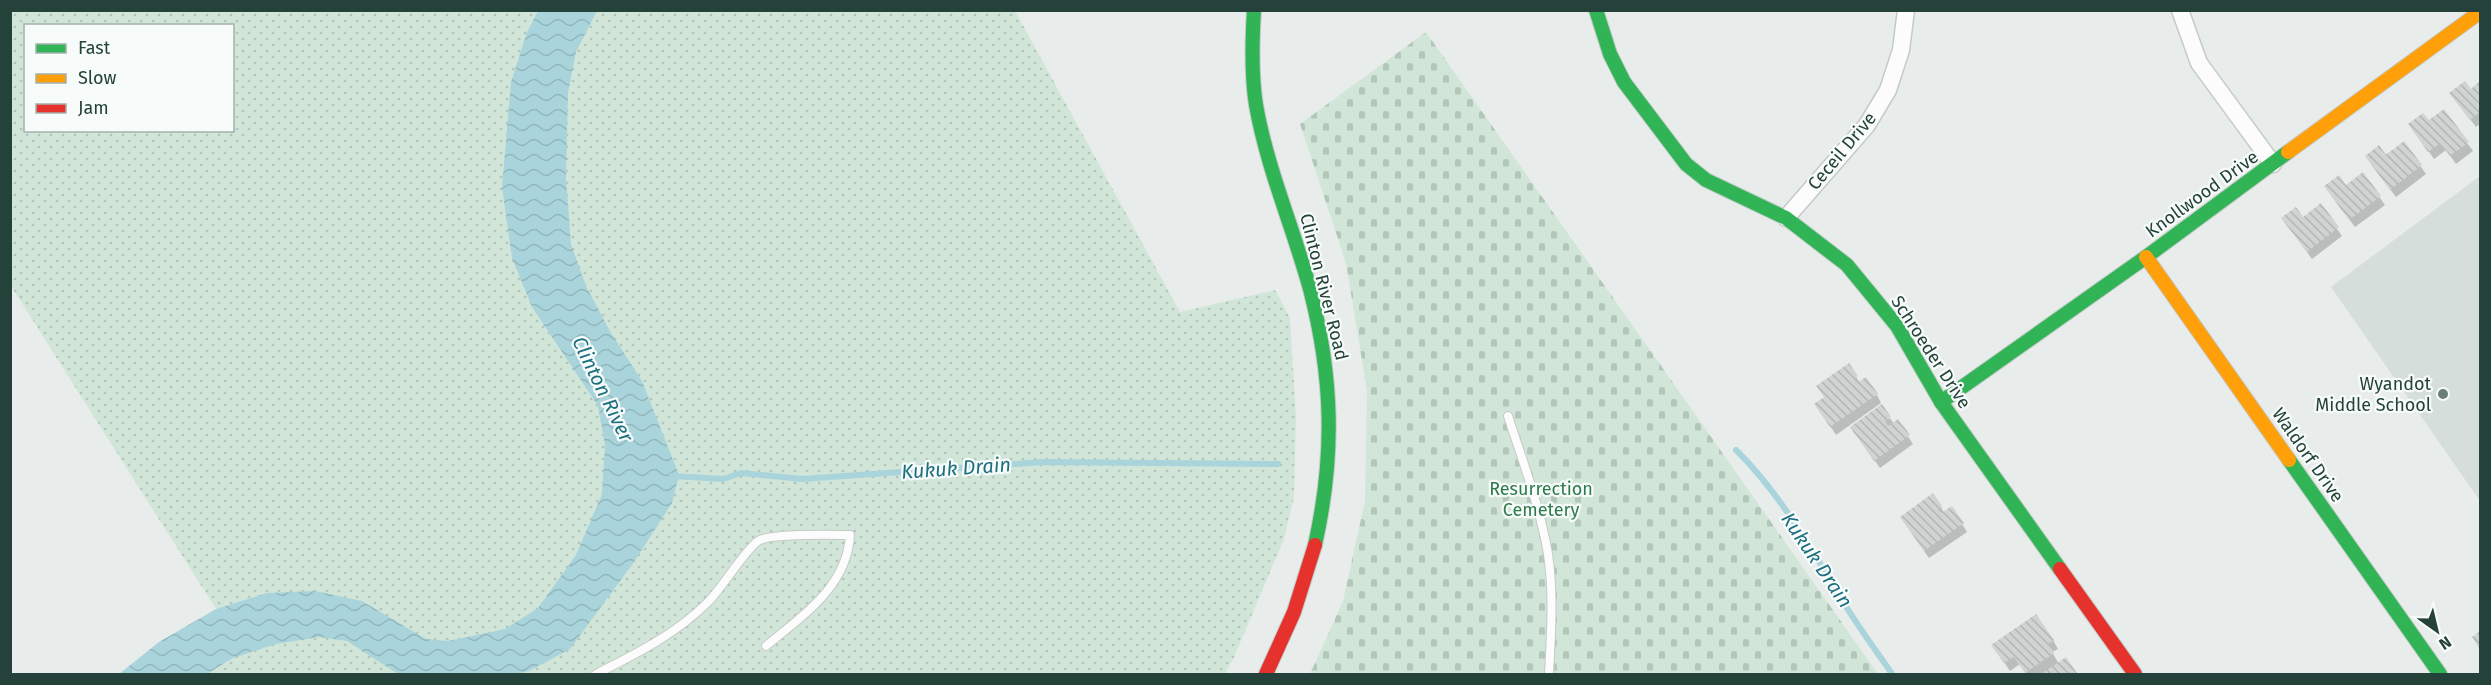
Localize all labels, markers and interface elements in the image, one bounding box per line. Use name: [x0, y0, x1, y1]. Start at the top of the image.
legend: [24, 24, 234, 132]
text: Fast: [78, 37, 111, 59]
text: Slow: [78, 67, 117, 89]
text: Jam: [78, 97, 109, 119]
street label: Ceceil Drive: [1803, 108, 1881, 194]
street label: Knollwood Drive: [2141, 146, 2263, 242]
street label: Clinton River Road: [1295, 211, 1353, 363]
street label: Schroeder Drive: [1886, 291, 1976, 413]
water label: Clinton River: [567, 332, 639, 447]
place label: Wyandot Middle School: [2315, 373, 2431, 416]
marker: Wyandot Middle School: [2436, 387, 2450, 401]
street label: Waldorf Drive: [2267, 403, 2349, 507]
water label: Kukuk Drain: [900, 452, 1012, 484]
park label: Resurrection Cemetery: [1489, 478, 1593, 521]
water label: Kukuk Drain: [1776, 508, 1858, 612]
north arrow: [2407, 601, 2467, 661]
text: N: [2435, 632, 2455, 654]

